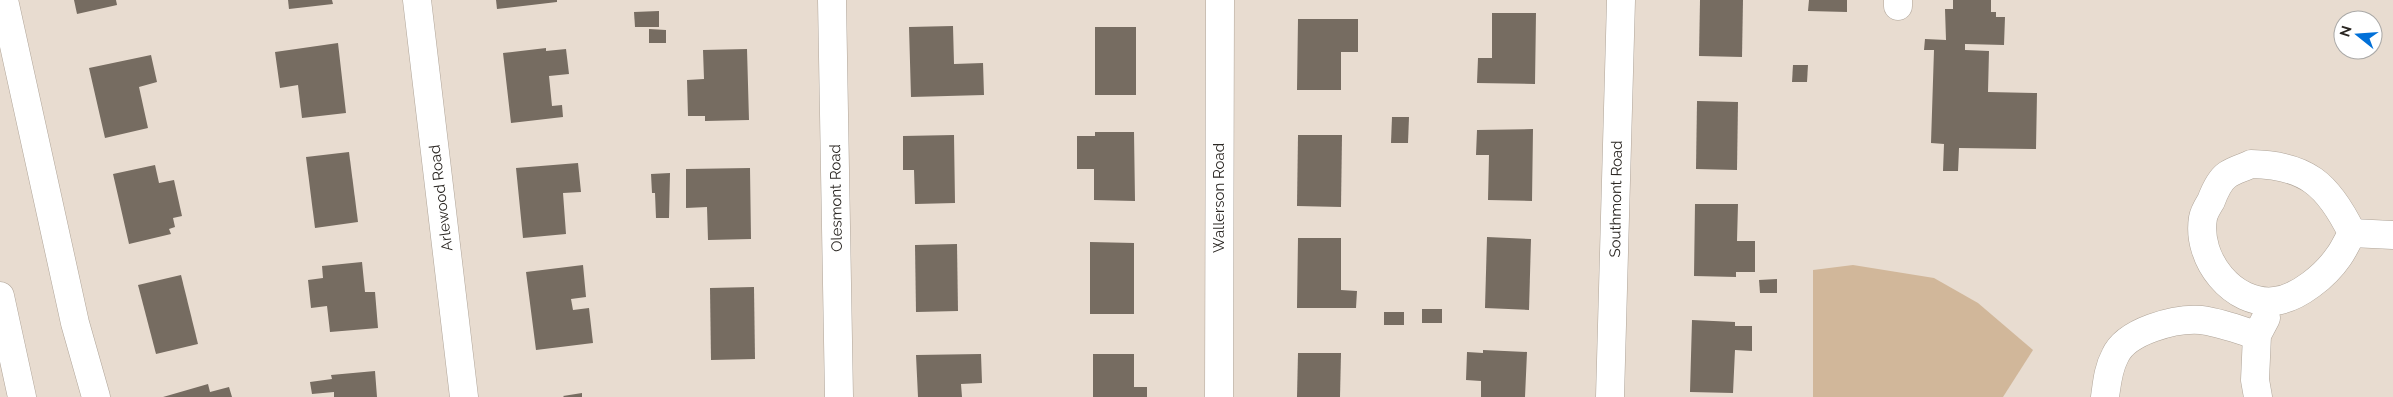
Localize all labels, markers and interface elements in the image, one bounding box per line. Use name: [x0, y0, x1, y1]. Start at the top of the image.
north arrow: [2333, 10, 2383, 60]
text: N: [2336, 24, 2355, 39]
street label: Southmont Road: [1606, 140, 1626, 258]
street label: Wallerson Road: [1210, 143, 1228, 253]
street label: Arlewood Road: [426, 144, 456, 252]
street label: Olesmont Road: [826, 144, 846, 252]

